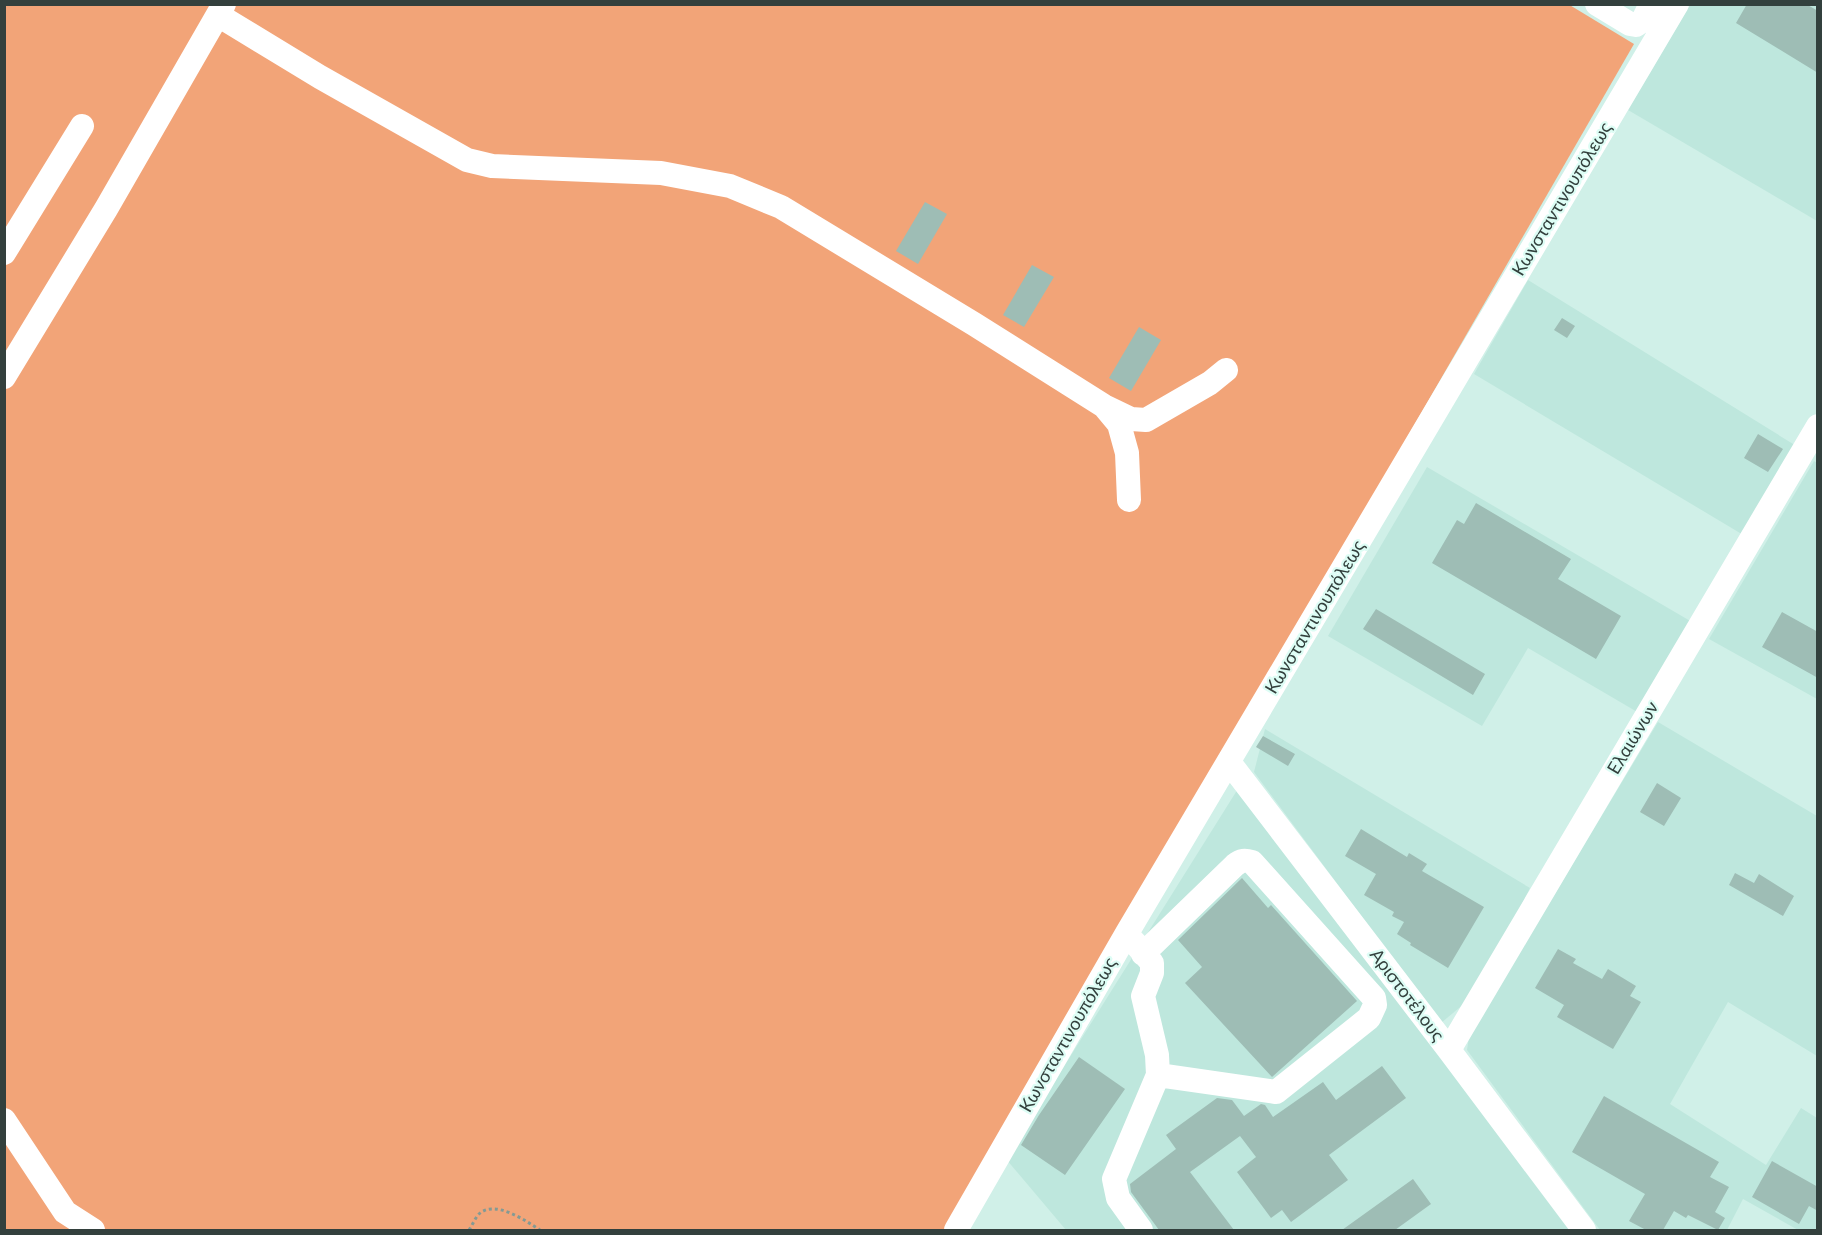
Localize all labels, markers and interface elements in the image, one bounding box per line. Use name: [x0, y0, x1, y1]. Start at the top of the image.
street label: Κωνσταντινουπόλεως: [1507, 117, 1616, 279]
street label: Κωνσταντινουπόλεως: [1260, 535, 1369, 697]
street label: Ελαιώνων: [1602, 697, 1662, 778]
street label: Αριστοτέλους: [1366, 944, 1450, 1046]
street label: Κωνσταντινουπόλεως: [1014, 953, 1121, 1116]

